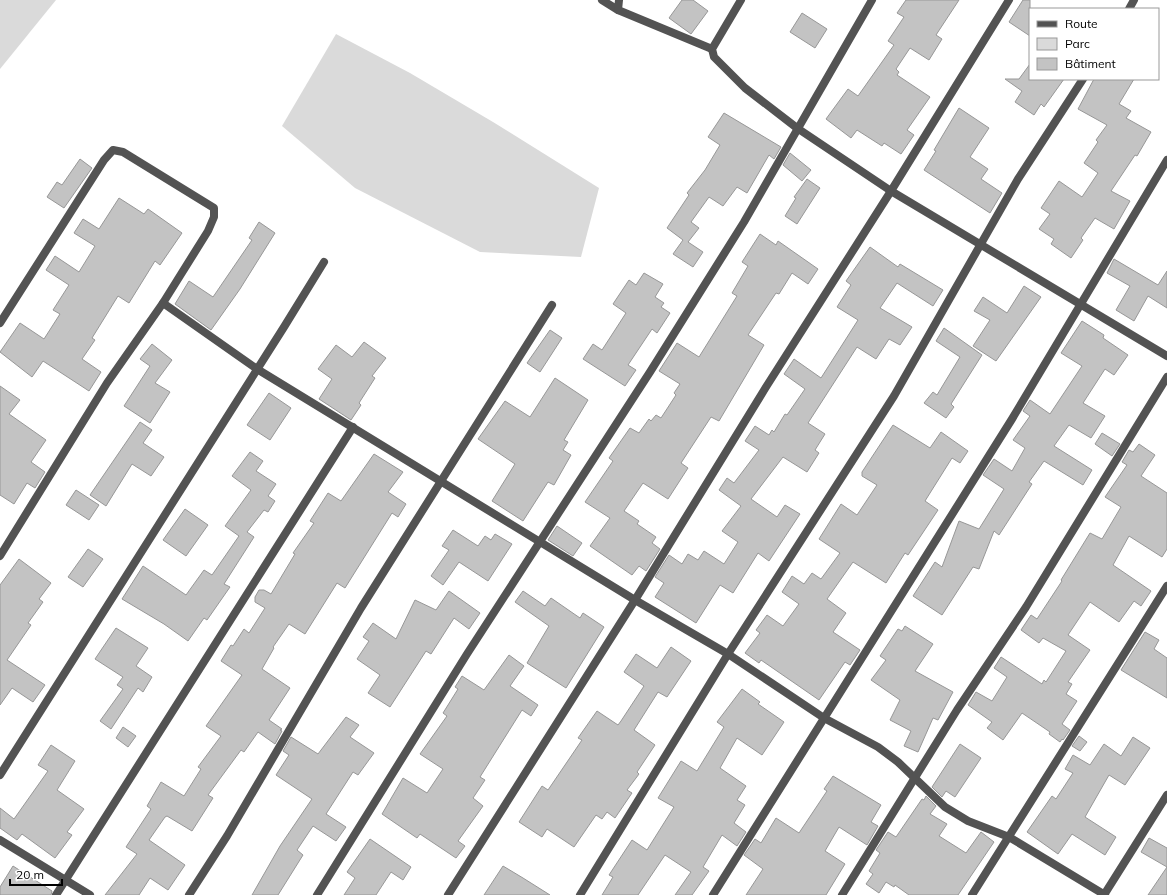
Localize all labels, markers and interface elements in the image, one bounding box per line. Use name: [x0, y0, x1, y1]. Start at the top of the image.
legend: [1029, 8, 1159, 80]
text: Route: [1065, 16, 1098, 31]
text: Parc: [1065, 36, 1090, 51]
text: Bâtiment: [1065, 56, 1116, 71]
scale bar: [10, 861, 62, 887]
text: 20 m: [16, 867, 44, 882]

